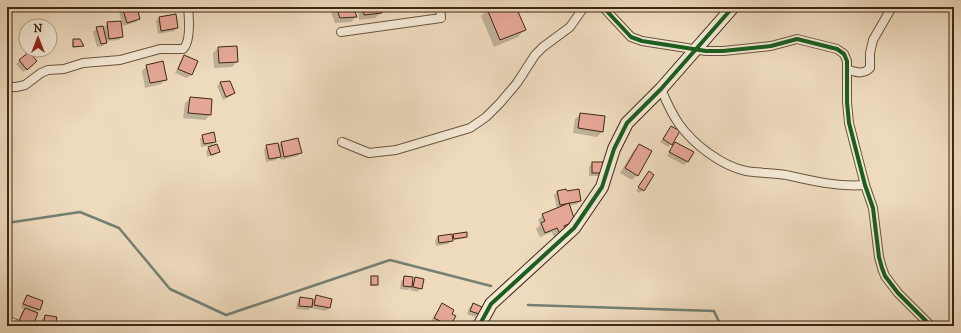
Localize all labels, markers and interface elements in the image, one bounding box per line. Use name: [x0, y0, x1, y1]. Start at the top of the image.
north arrow: [18, 18, 58, 58]
text: N: [33, 22, 43, 36]

